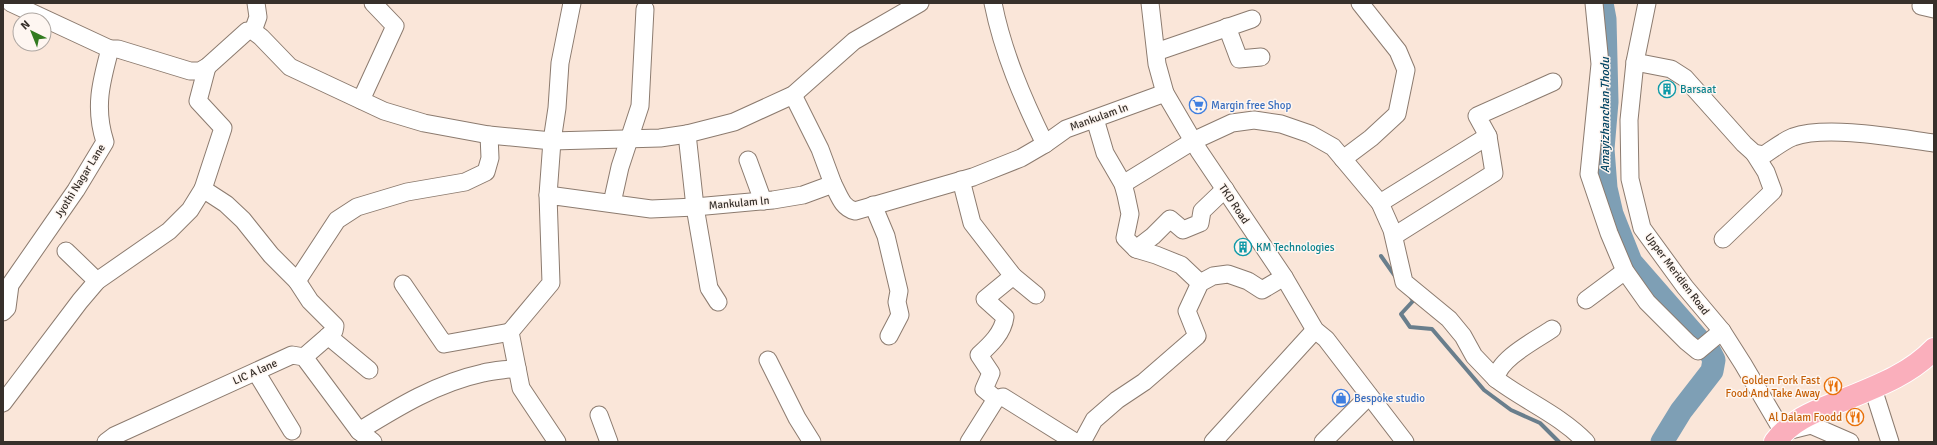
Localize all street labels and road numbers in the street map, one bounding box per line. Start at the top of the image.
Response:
street label: Mankulam ln [1068,100,1130,134]
street label: Jyothi Nagar Lane [52,142,108,220]
street label: TKD Road [1216,182,1252,226]
street label: Mankulam ln [708,194,770,212]
street label: Upper Meridien Road [1642,231,1712,318]
street label: LIC A lane [231,356,279,388]

